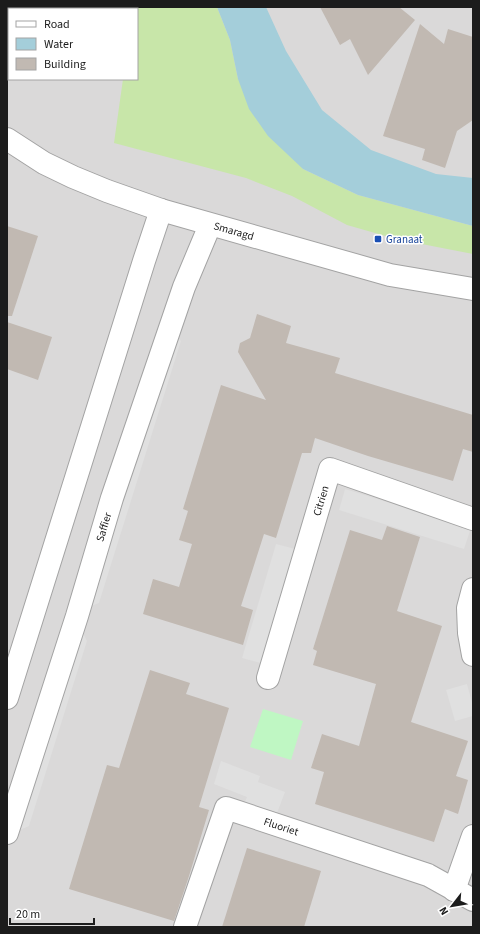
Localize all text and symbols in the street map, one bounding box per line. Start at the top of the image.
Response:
legend [8,8,138,80]
text: Road [44,16,70,33]
text: Water [44,36,74,53]
text: Building [44,56,86,73]
street label: Smaragd [212,218,256,244]
place label: Granaat [386,232,423,247]
marker: Granaat [373,234,383,244]
street label: Citrien [310,484,333,518]
street label: Saffier [92,510,115,543]
street label: Fluoriet [262,814,301,840]
north arrow [432,886,472,926]
scale bar [10,900,94,926]
text: N [436,904,452,918]
text: 20 m [16,906,40,923]

